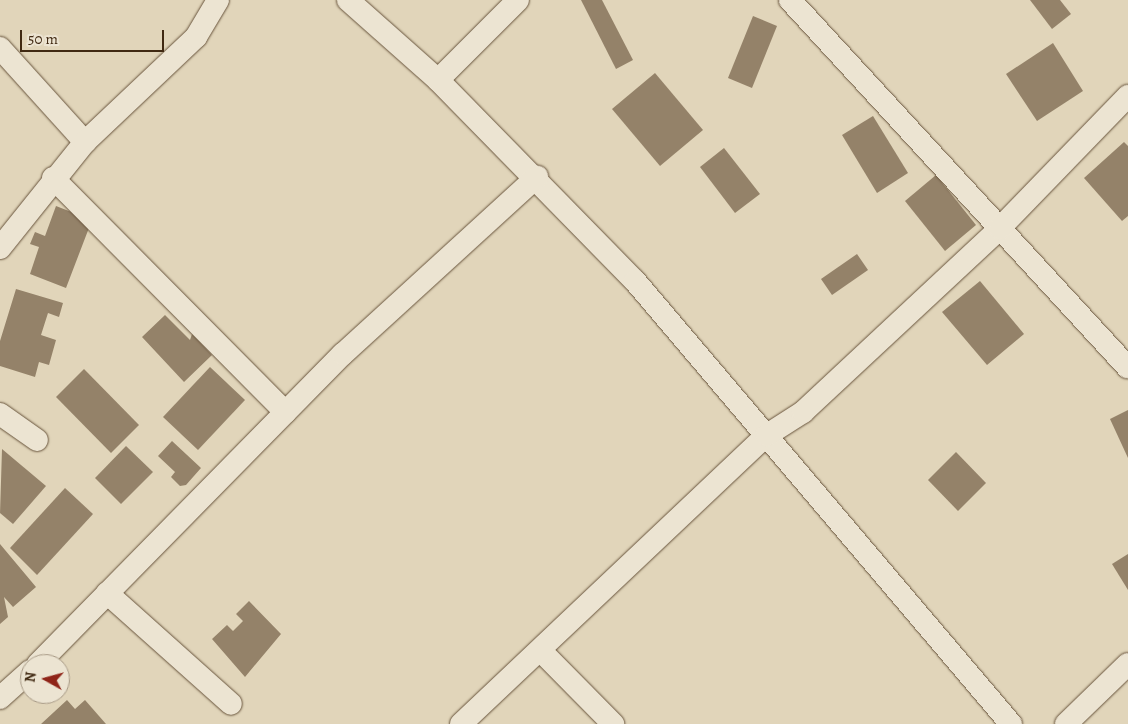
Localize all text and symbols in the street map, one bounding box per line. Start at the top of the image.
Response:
scale bar [22,20,166,52]
text: 50 m [28,29,58,49]
north arrow [20,654,70,704]
text: N [21,671,41,683]

